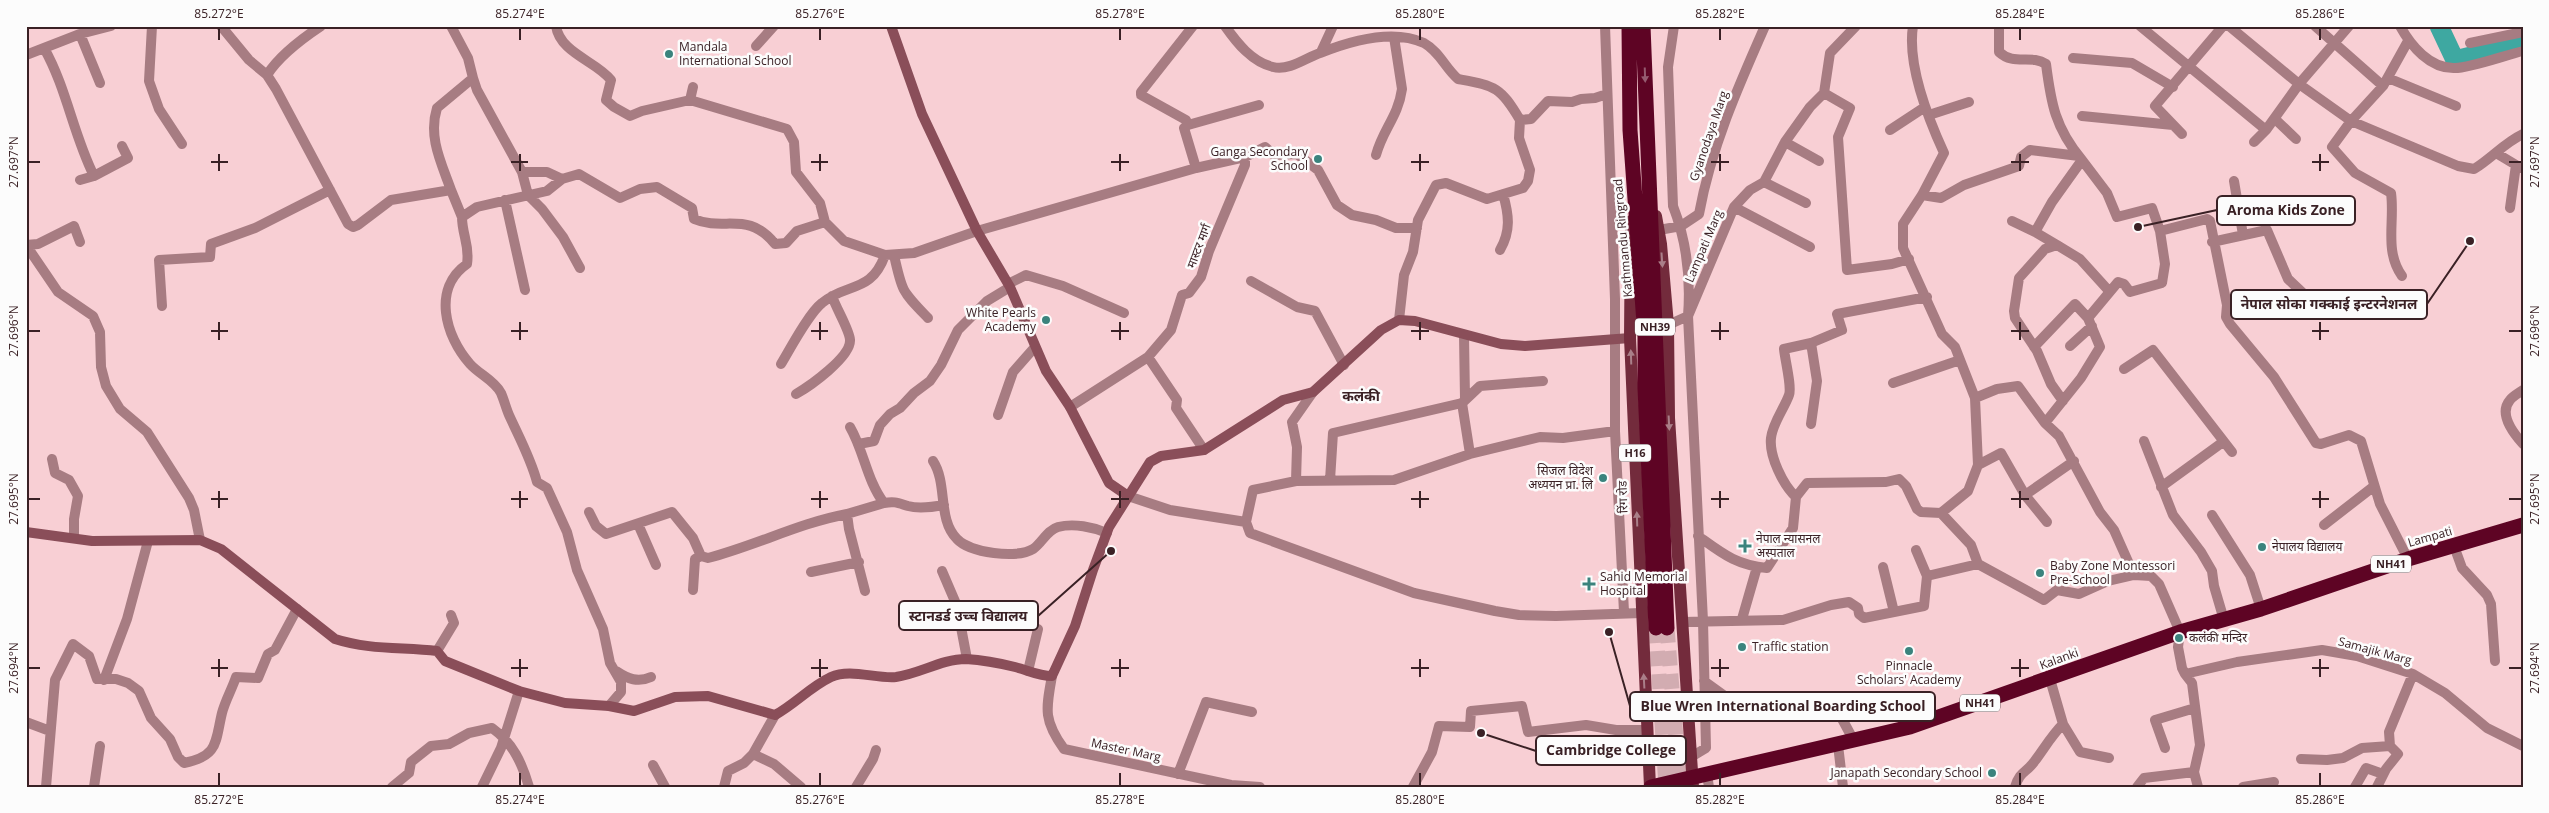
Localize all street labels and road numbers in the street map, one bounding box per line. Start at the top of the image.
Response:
street label: Gyanodaya Marg [1685,88,1732,183]
street label: Kathmandu Ringroad [1609,178,1636,298]
street label: Lampati Marg [1681,206,1727,285]
street label: मास्टर मार्ग [1182,220,1215,270]
road number: NH39 [1635,318,1675,336]
road number: H16 [1619,444,1651,462]
street label: रिंग रोड [1613,480,1632,513]
street label: Lampati [2406,522,2454,551]
road number: NH41 [2371,556,2411,572]
street label: Samajik Marg [2337,633,2414,669]
street label: Kalanki [2037,644,2081,673]
road number: NH41 [1960,694,2000,711]
street label: Master Marg [1090,734,1163,765]

